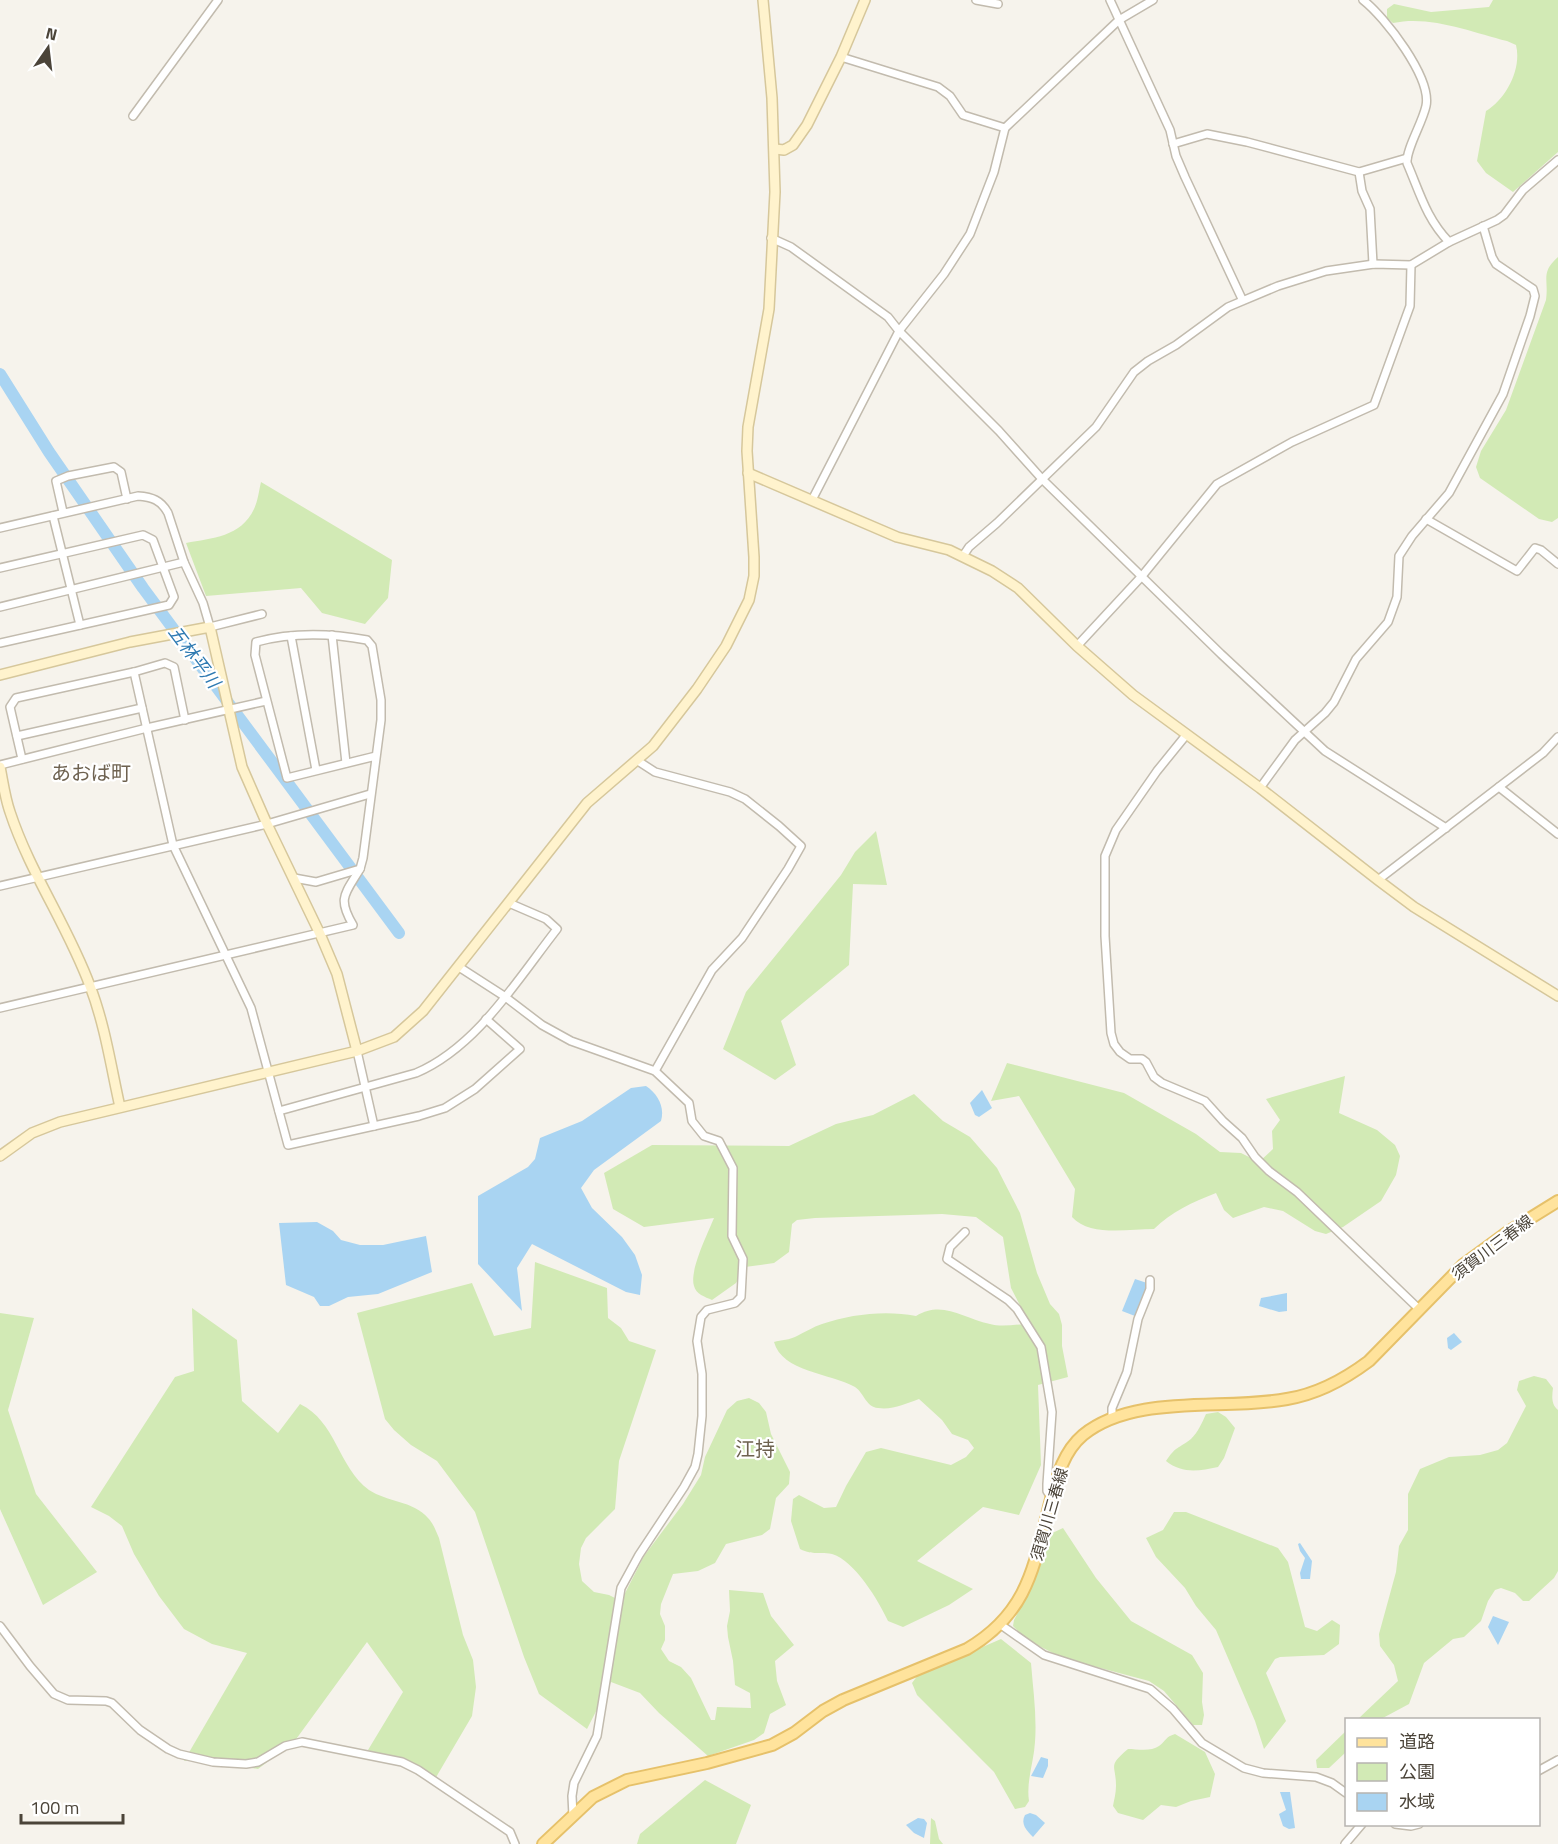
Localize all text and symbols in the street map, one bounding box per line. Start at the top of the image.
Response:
north arrow [18,18,78,78]
text: N [43,20,60,46]
water label: 五林平川 [162,620,228,695]
district label: あおば町 [51,757,131,788]
street label: 須賀川三春線 [1446,1209,1538,1285]
district label: 江持 [735,1433,775,1464]
street label: 須賀川三春線 [1024,1465,1074,1563]
legend [1345,1718,1540,1826]
text: 道路 [1399,1728,1435,1755]
text: 公園 [1399,1758,1435,1785]
scale bar [21,1787,123,1825]
text: 水域 [1399,1788,1435,1815]
text: 100 m [30,1794,79,1821]

